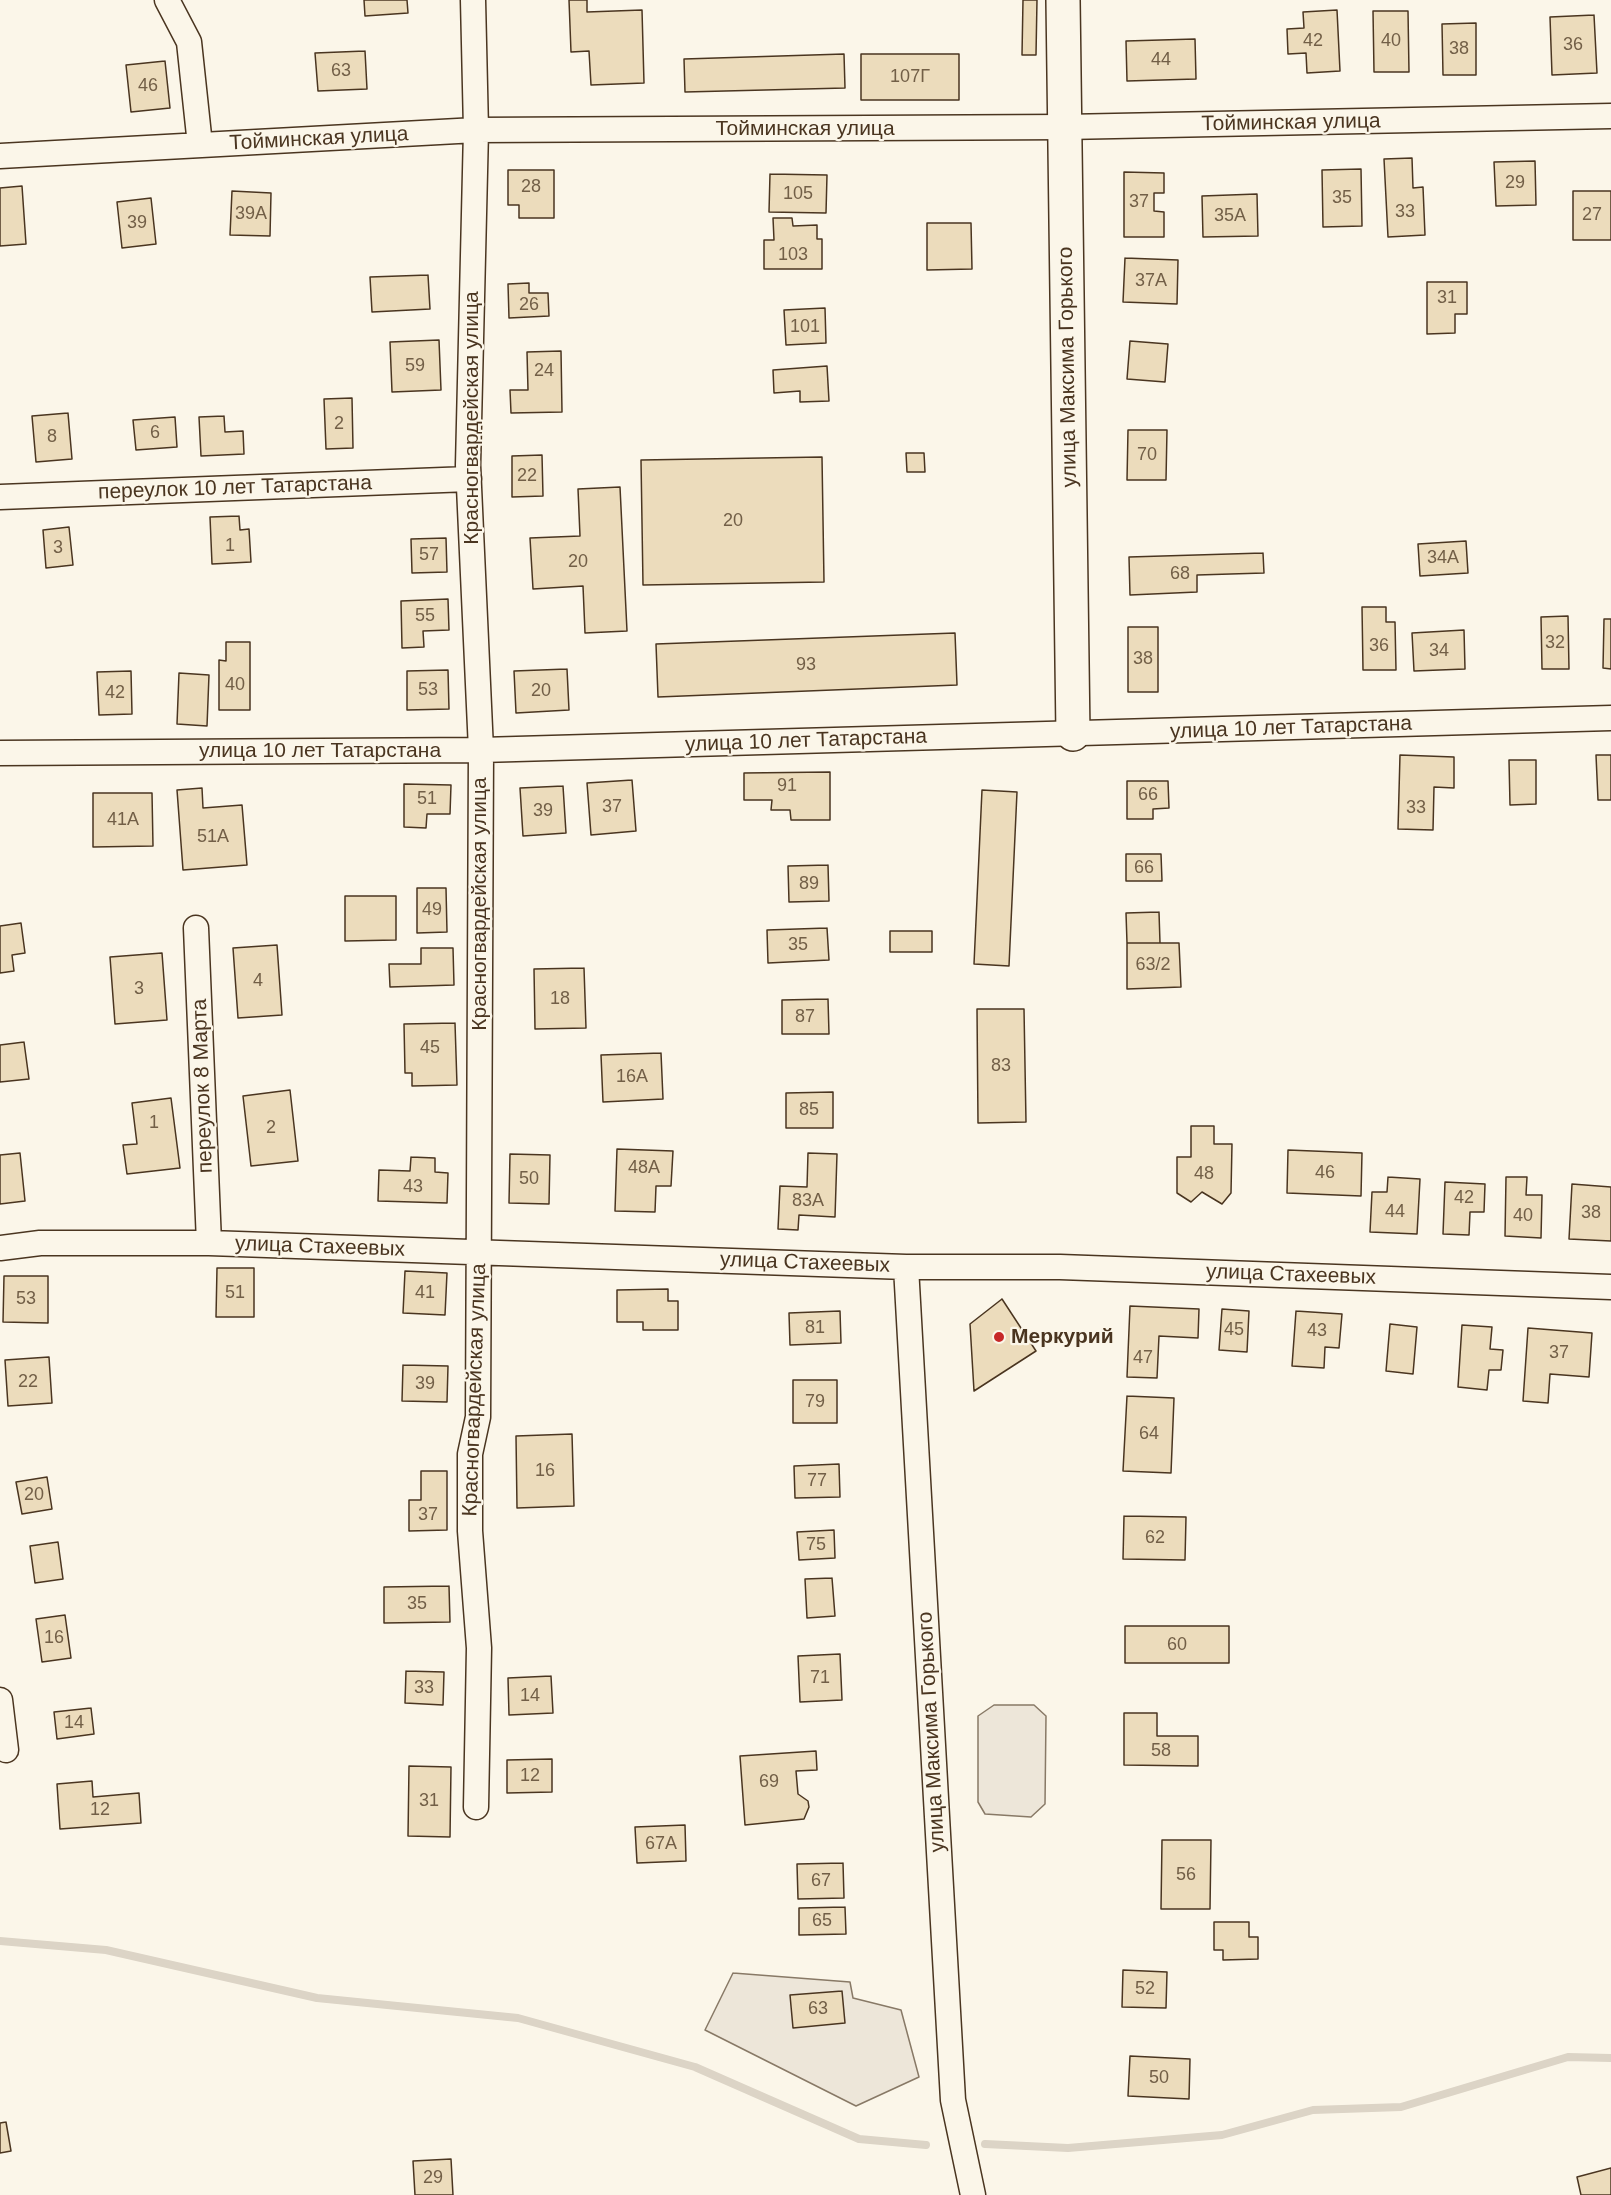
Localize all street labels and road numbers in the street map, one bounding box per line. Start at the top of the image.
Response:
street label: Тойминская улица [1201,109,1381,137]
street label: Тойминская улица [715,116,895,142]
street label: Тойминская улица [229,122,409,156]
street label: улица Максима Горького [1053,246,1083,488]
street label: Красногвардейская улица [459,291,485,545]
street label: переулок 10 лет Татарстана [98,471,372,505]
street label: улица 10 лет Татарстана [1170,711,1412,745]
street label: улица 10 лет Татарстана [685,724,927,758]
street label: улица 10 лет Татарстана [199,738,441,764]
street label: Красногвардейская улица [467,777,493,1031]
street label: переулок 8 Марта [187,998,219,1174]
street label: улица Стахеевых [235,1231,405,1263]
street label: улица Стахеевых [720,1247,890,1279]
street label: улица Стахеевых [1206,1259,1376,1291]
street label: Красногвардейская улица [458,1263,492,1517]
street label: улица Максима Горького [913,1611,951,1853]

